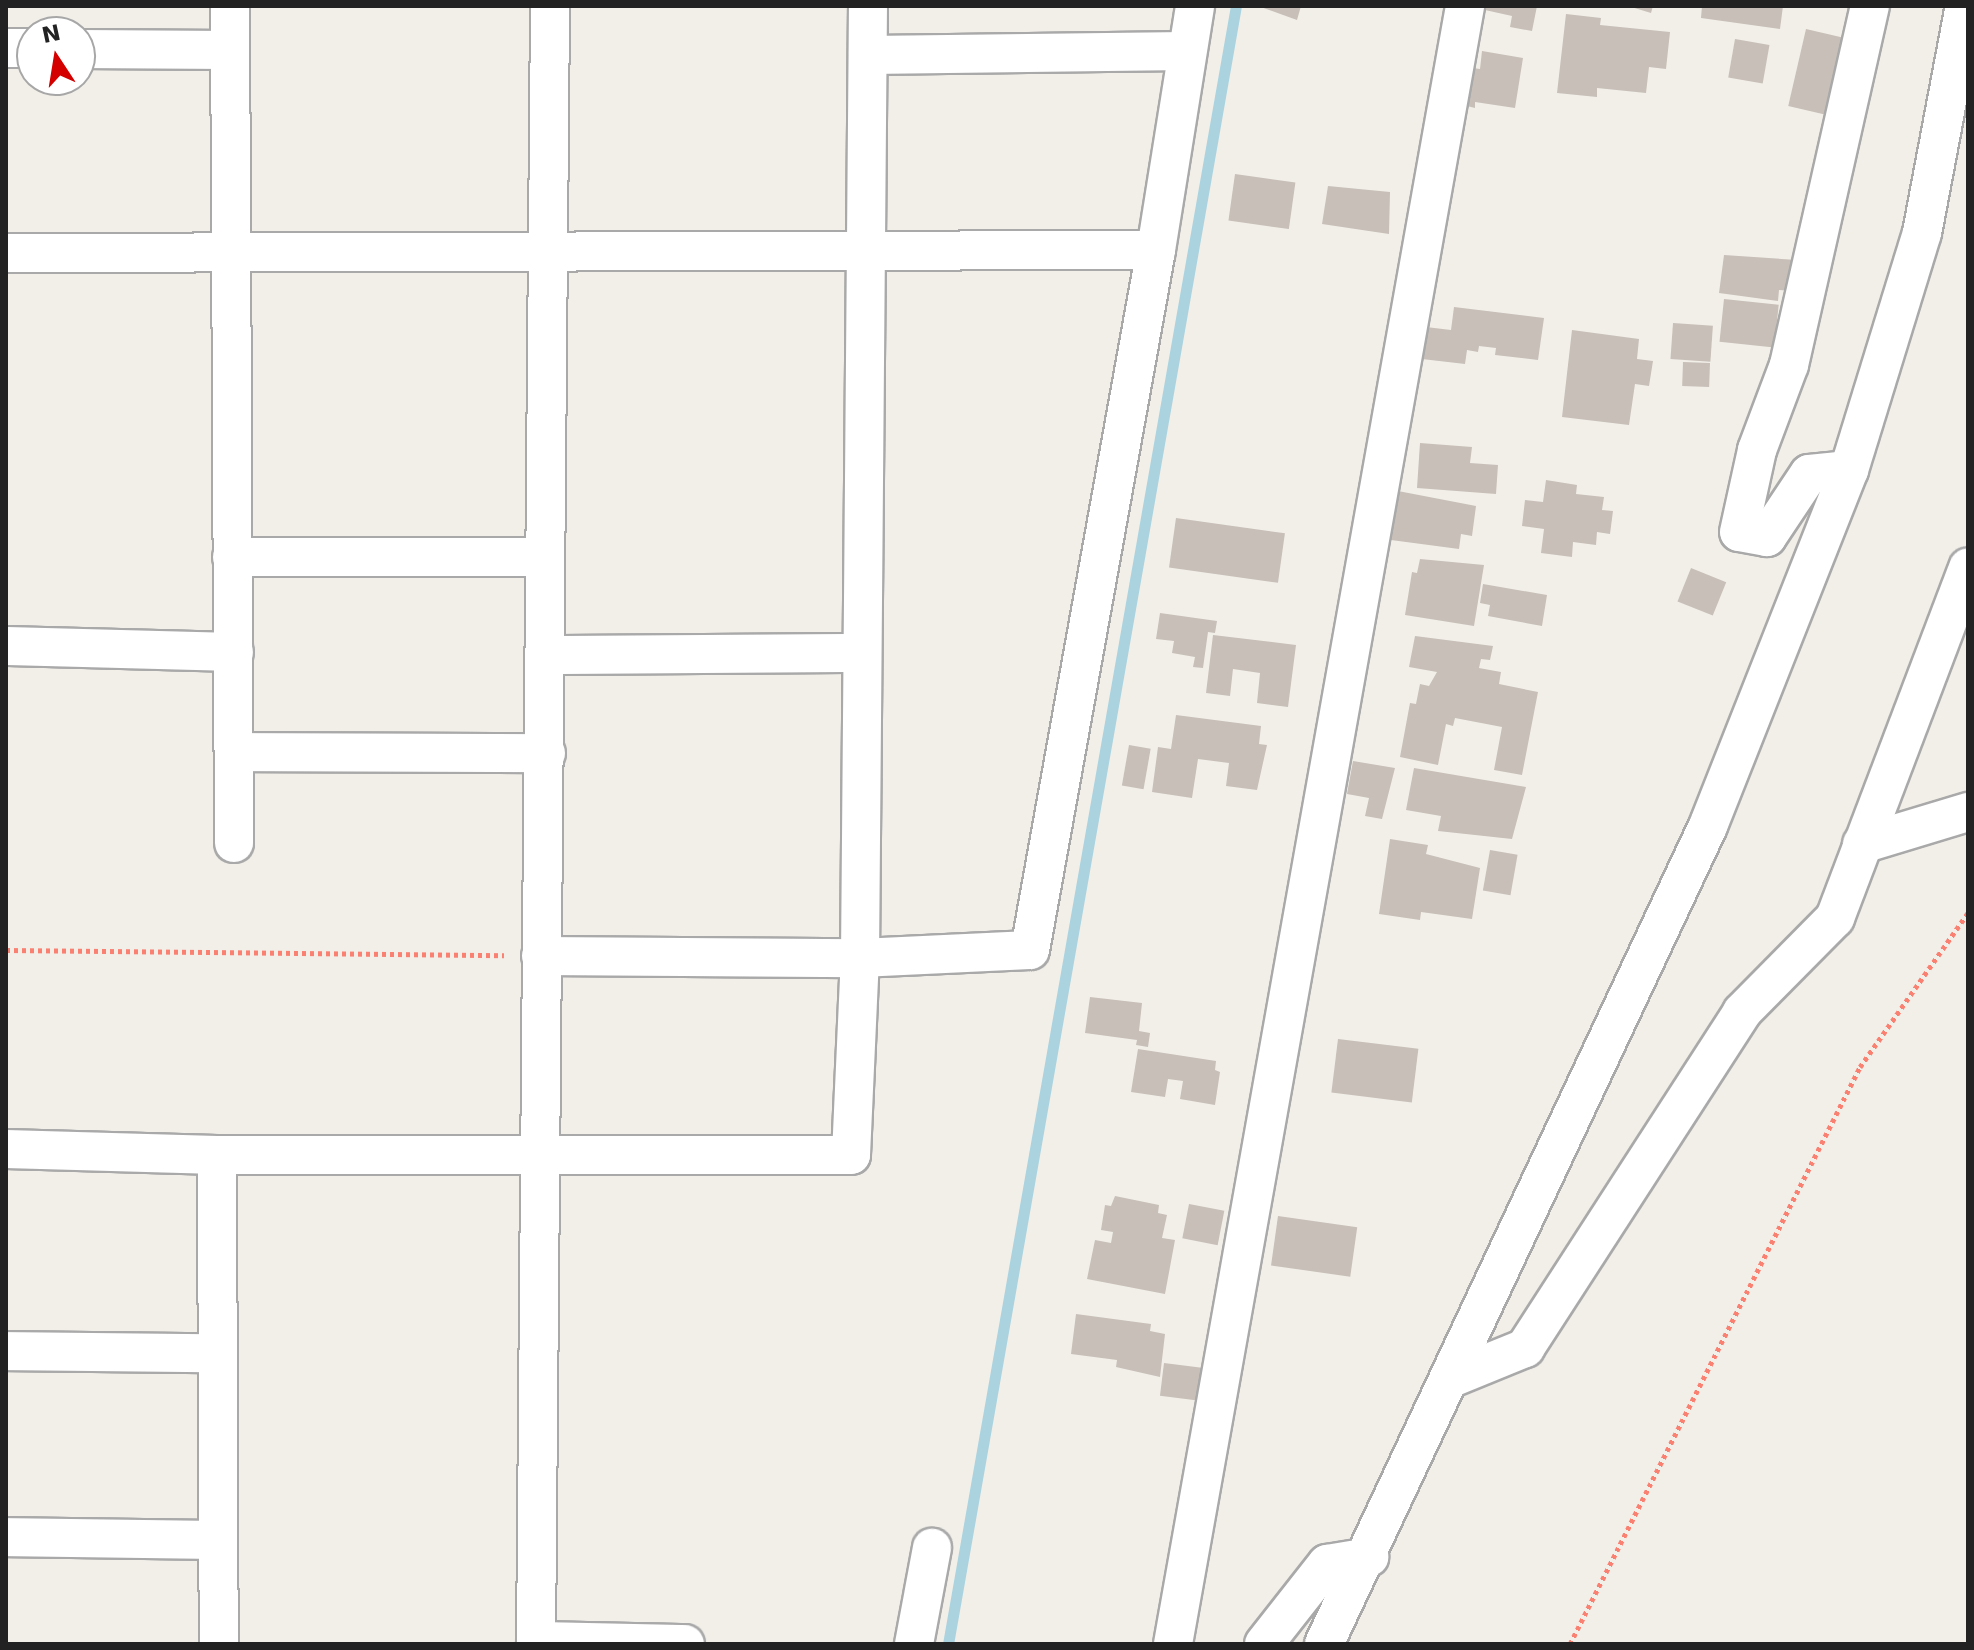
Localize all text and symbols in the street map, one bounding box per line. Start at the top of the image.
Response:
north arrow [16,16,96,96]
text: N [40,20,63,48]

